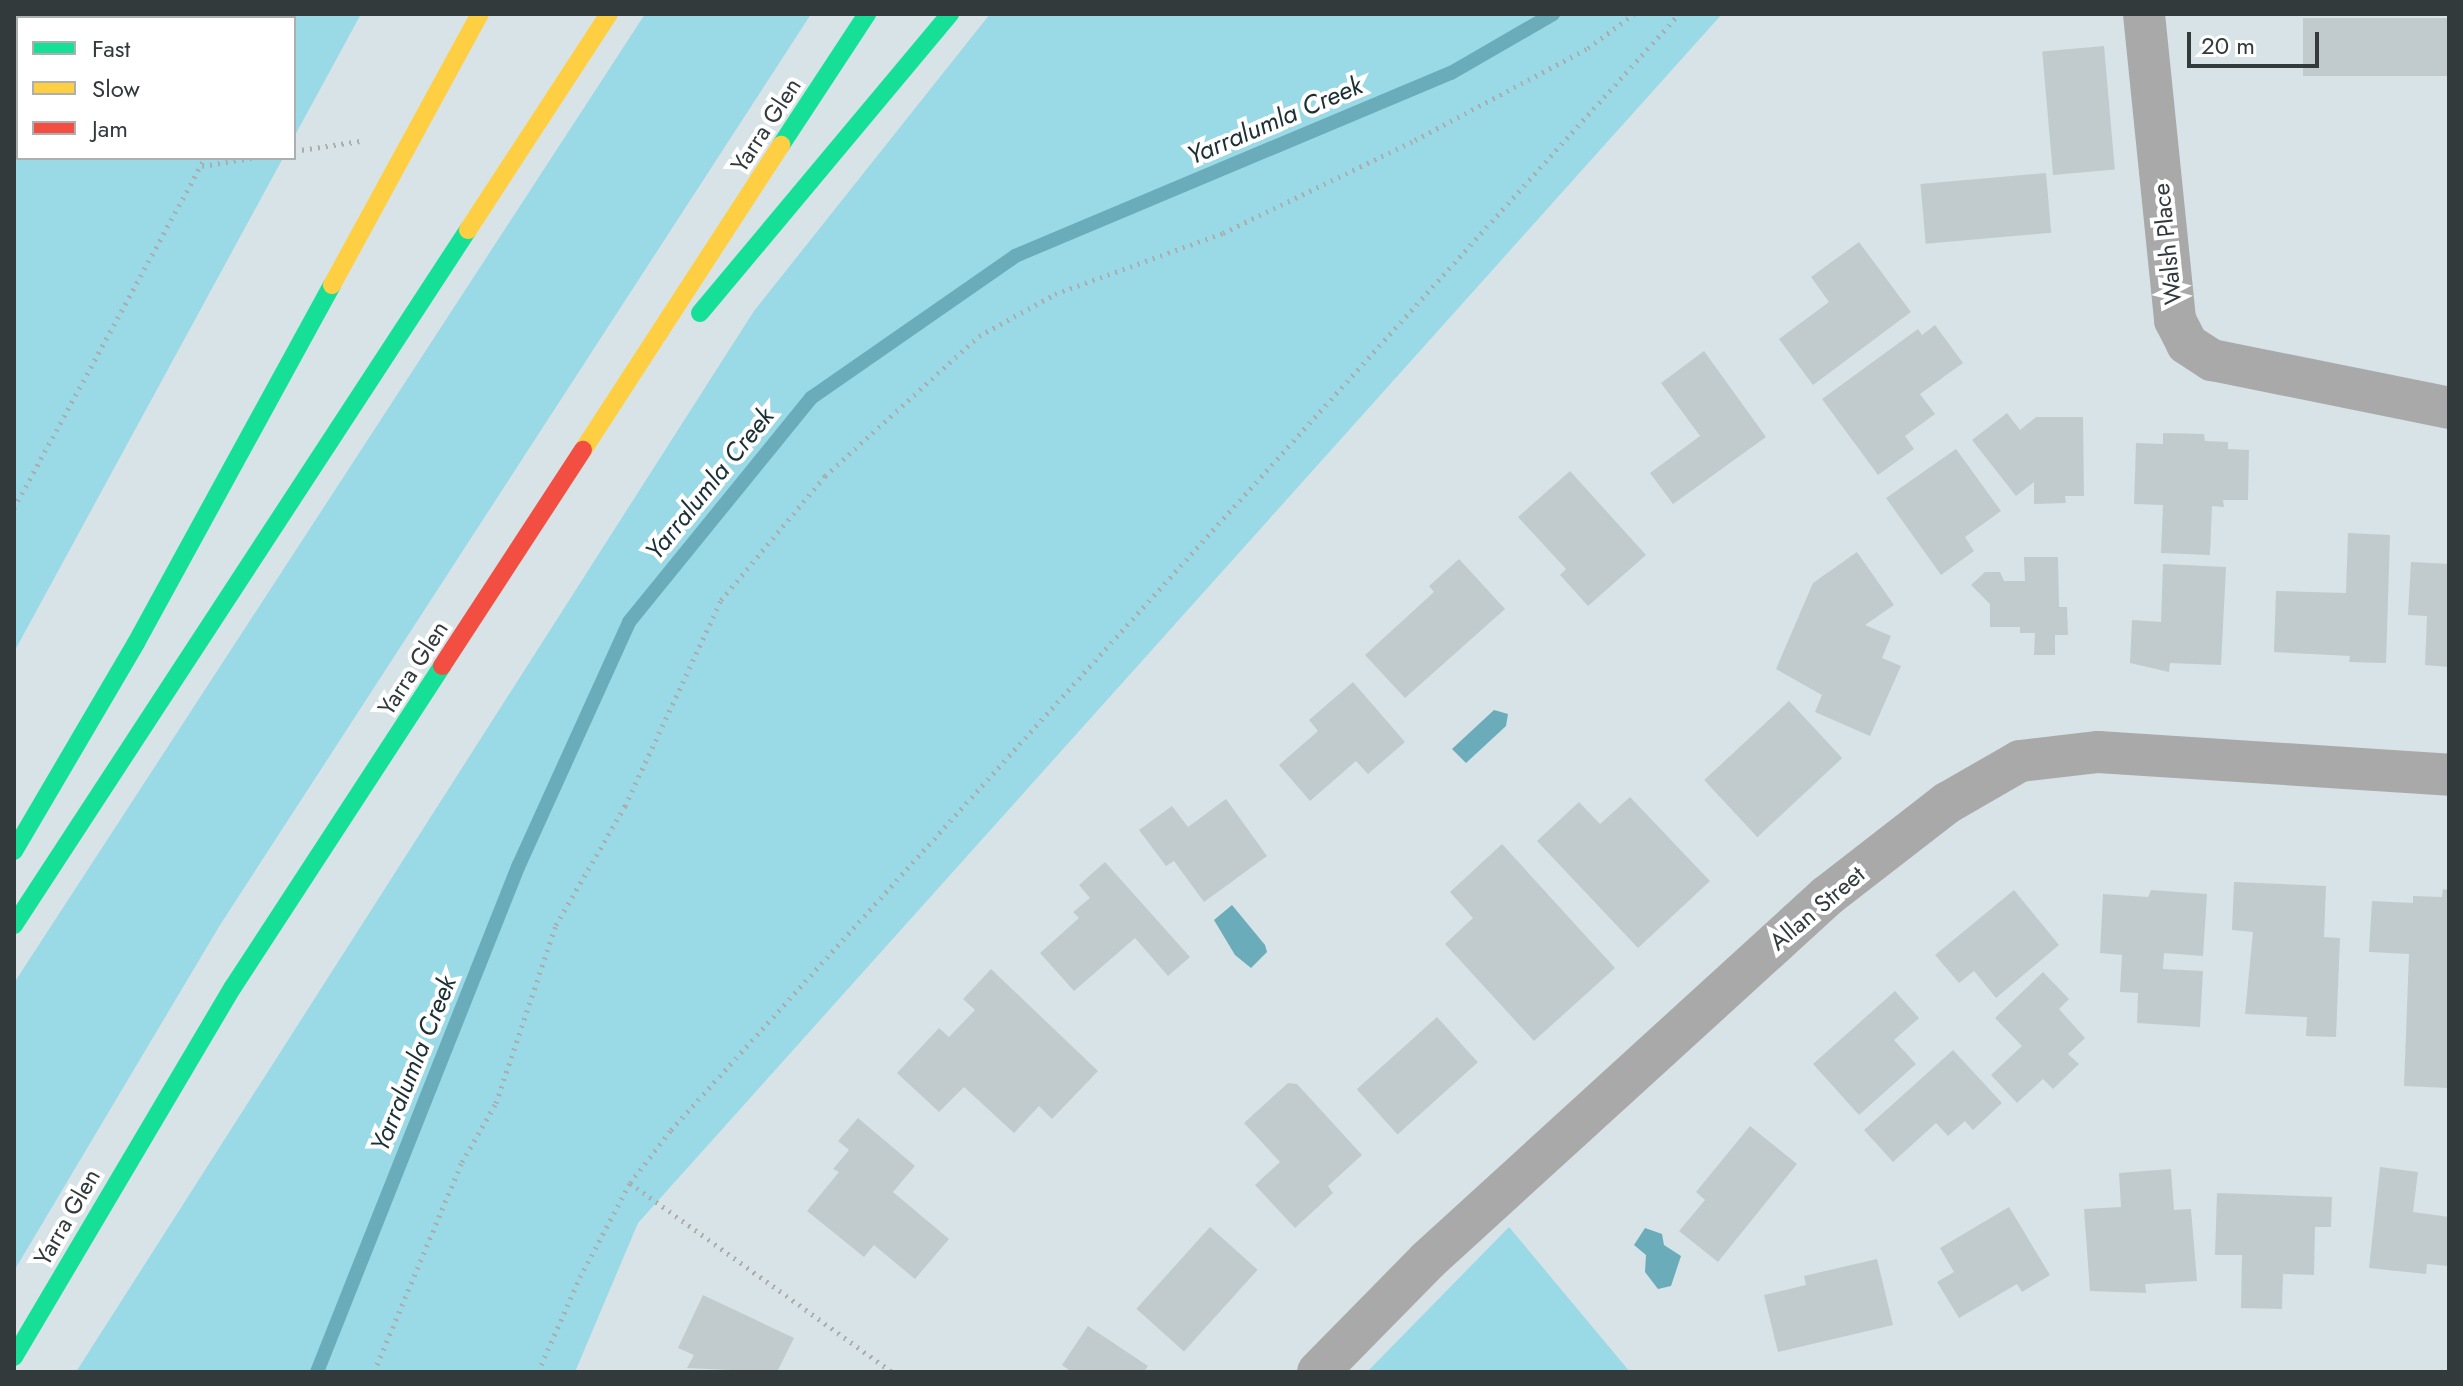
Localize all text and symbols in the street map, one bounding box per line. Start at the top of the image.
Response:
legend [16,16,296,160]
scale bar [2191,16,2323,66]
text: 20 m [2201,28,2255,63]
text: Fast [92,31,130,66]
water label: Yarralumla Creek [1183,70,1367,172]
text: Slow [92,71,140,106]
street label: Yarra Glen [725,72,807,178]
text: Jam [92,111,128,146]
street label: Walsh Place [2146,182,2188,306]
water label: Yarralumla Creek [639,402,781,566]
street label: Yarra Glen [372,615,454,721]
street label: Allan Street [1764,860,1870,956]
water label: Yarralumla Creek [365,971,463,1157]
street label: Yarra Glen [28,1164,106,1270]

